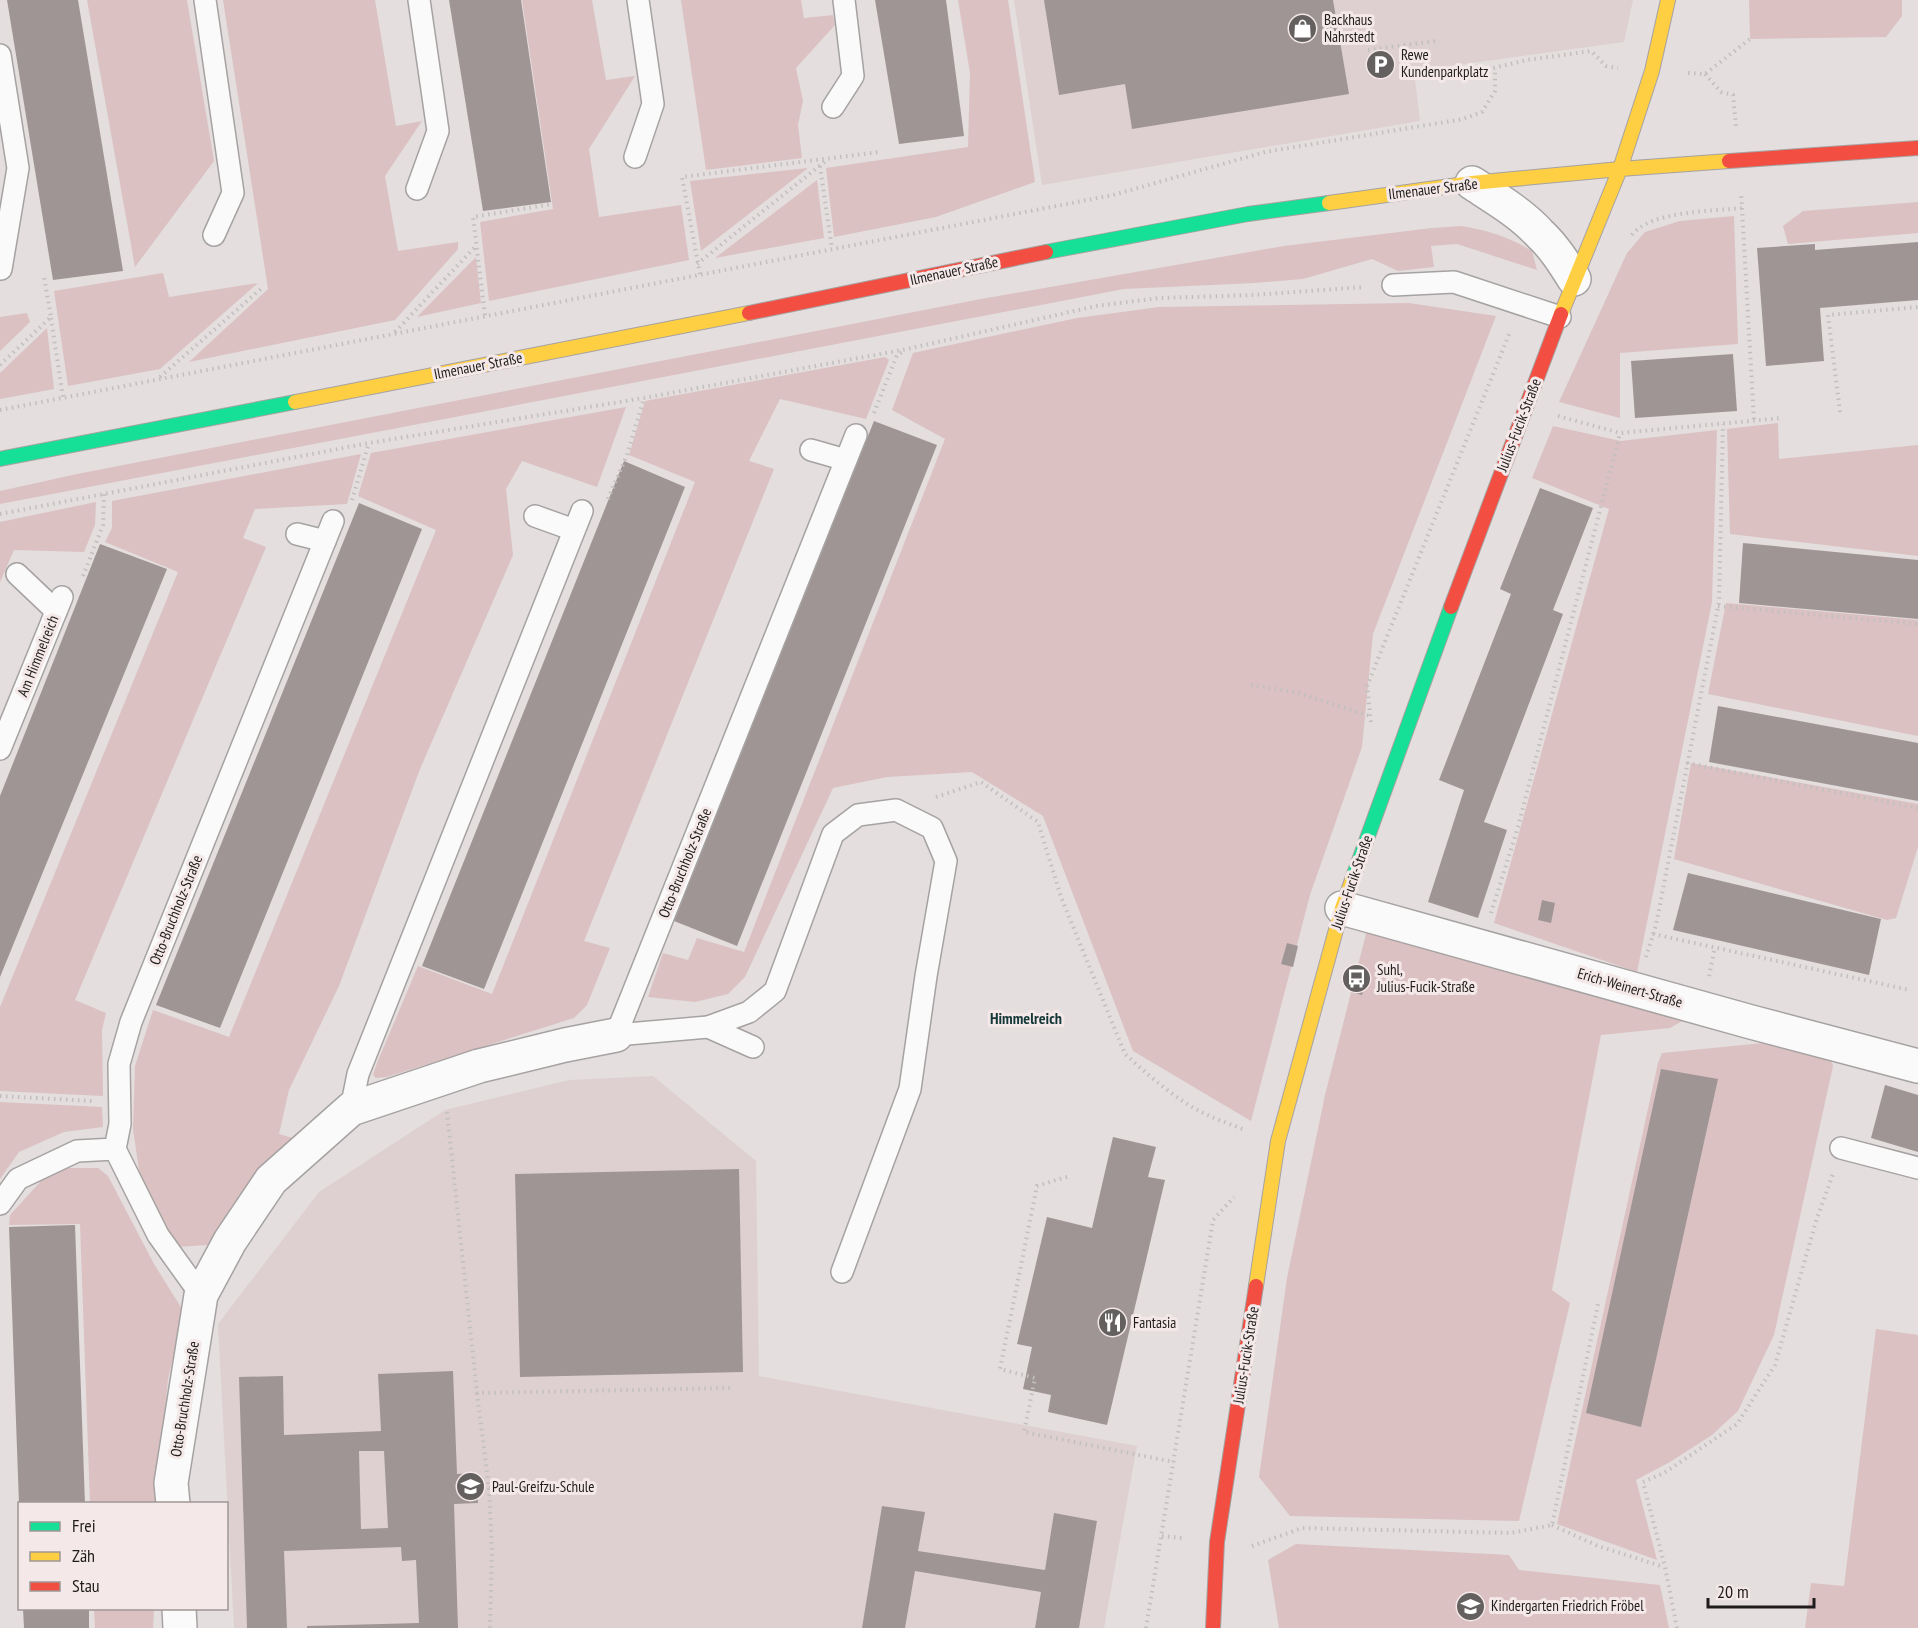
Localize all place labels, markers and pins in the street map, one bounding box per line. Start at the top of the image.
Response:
place label: Backhaus Nahrstedt [1324,10,1375,46]
shop icon: Backhaus Nahrstedt [1287,13,1319,45]
place label: Rewe Kundenparkplatz [1401,45,1488,81]
parking icon: Rewe Kundenparkplatz [1364,48,1396,80]
place label: Suhl, Julius-Fucik-Straße [1376,960,1475,996]
bus stop icon: Suhl, Julius-Fucik-Straße [1340,963,1372,995]
restaurant icon: Fantasia [1096,1307,1128,1339]
place label: Fantasia [1133,1313,1176,1332]
school or university icon: Paul-Greifzu-Schule [455,1471,487,1503]
place label: Paul-Greifzu-Schule [492,1477,594,1496]
school or university icon: Kindergarten Friedrich Fröbel [1454,1590,1486,1622]
place label: Kindergarten Friedrich Fröbel [1491,1596,1644,1615]

